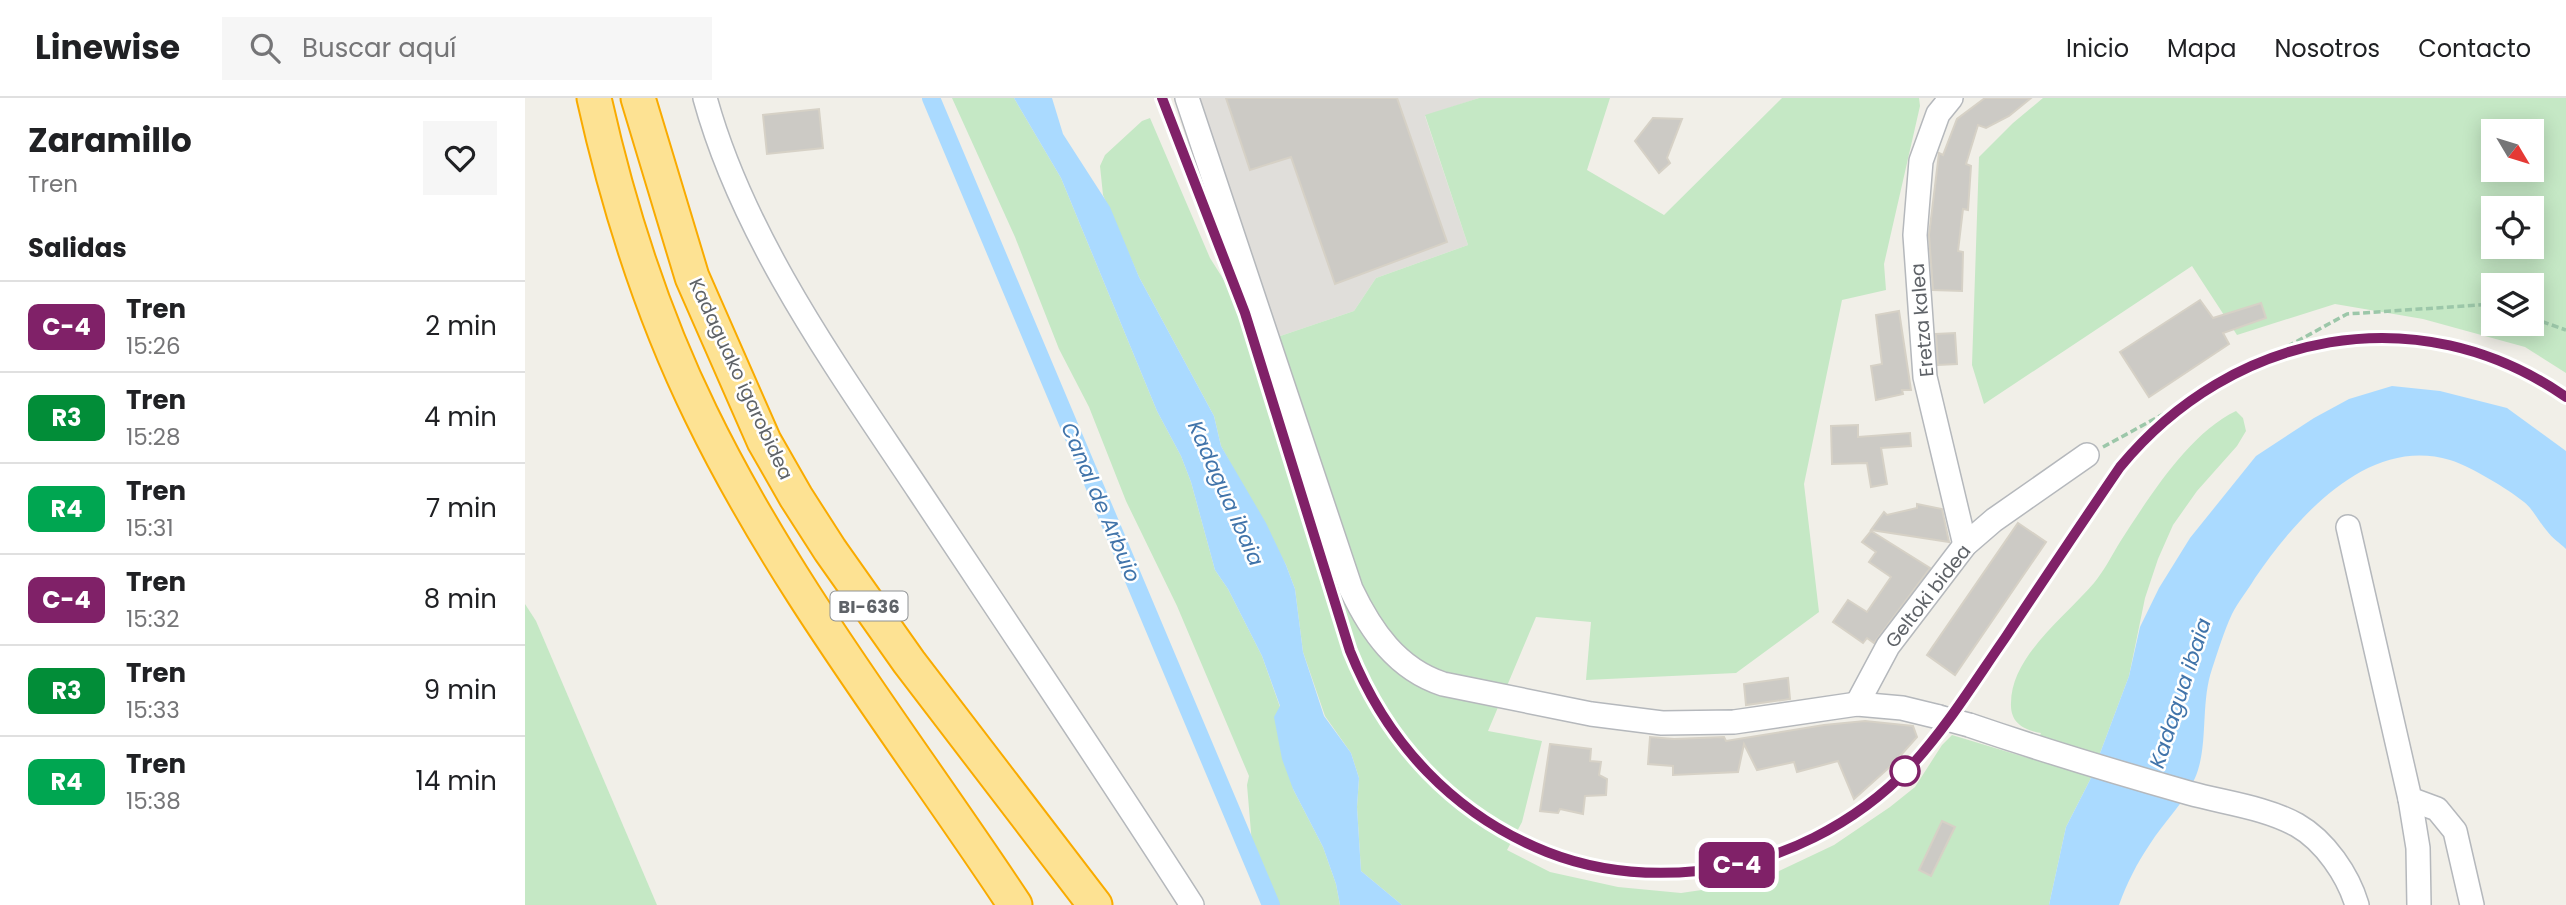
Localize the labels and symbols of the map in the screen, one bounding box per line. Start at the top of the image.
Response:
north arrow [2481,119,2545,182]
street label: Eretza kalea [1904,262,1940,378]
street label: Kadaguako igarobidea [682,274,800,484]
water label: Kadagua ibaia [1181,416,1271,570]
water label: Canal de Arbuio [1054,418,1148,586]
street label: Geltoki bidea [1879,538,1977,654]
road number: BI-636 [831,592,907,620]
water label: Kadagua ibaia [2142,614,2218,772]
unlabelled marker [1890,756,1920,786]
line badge: C-4 [1697,842,1777,888]

